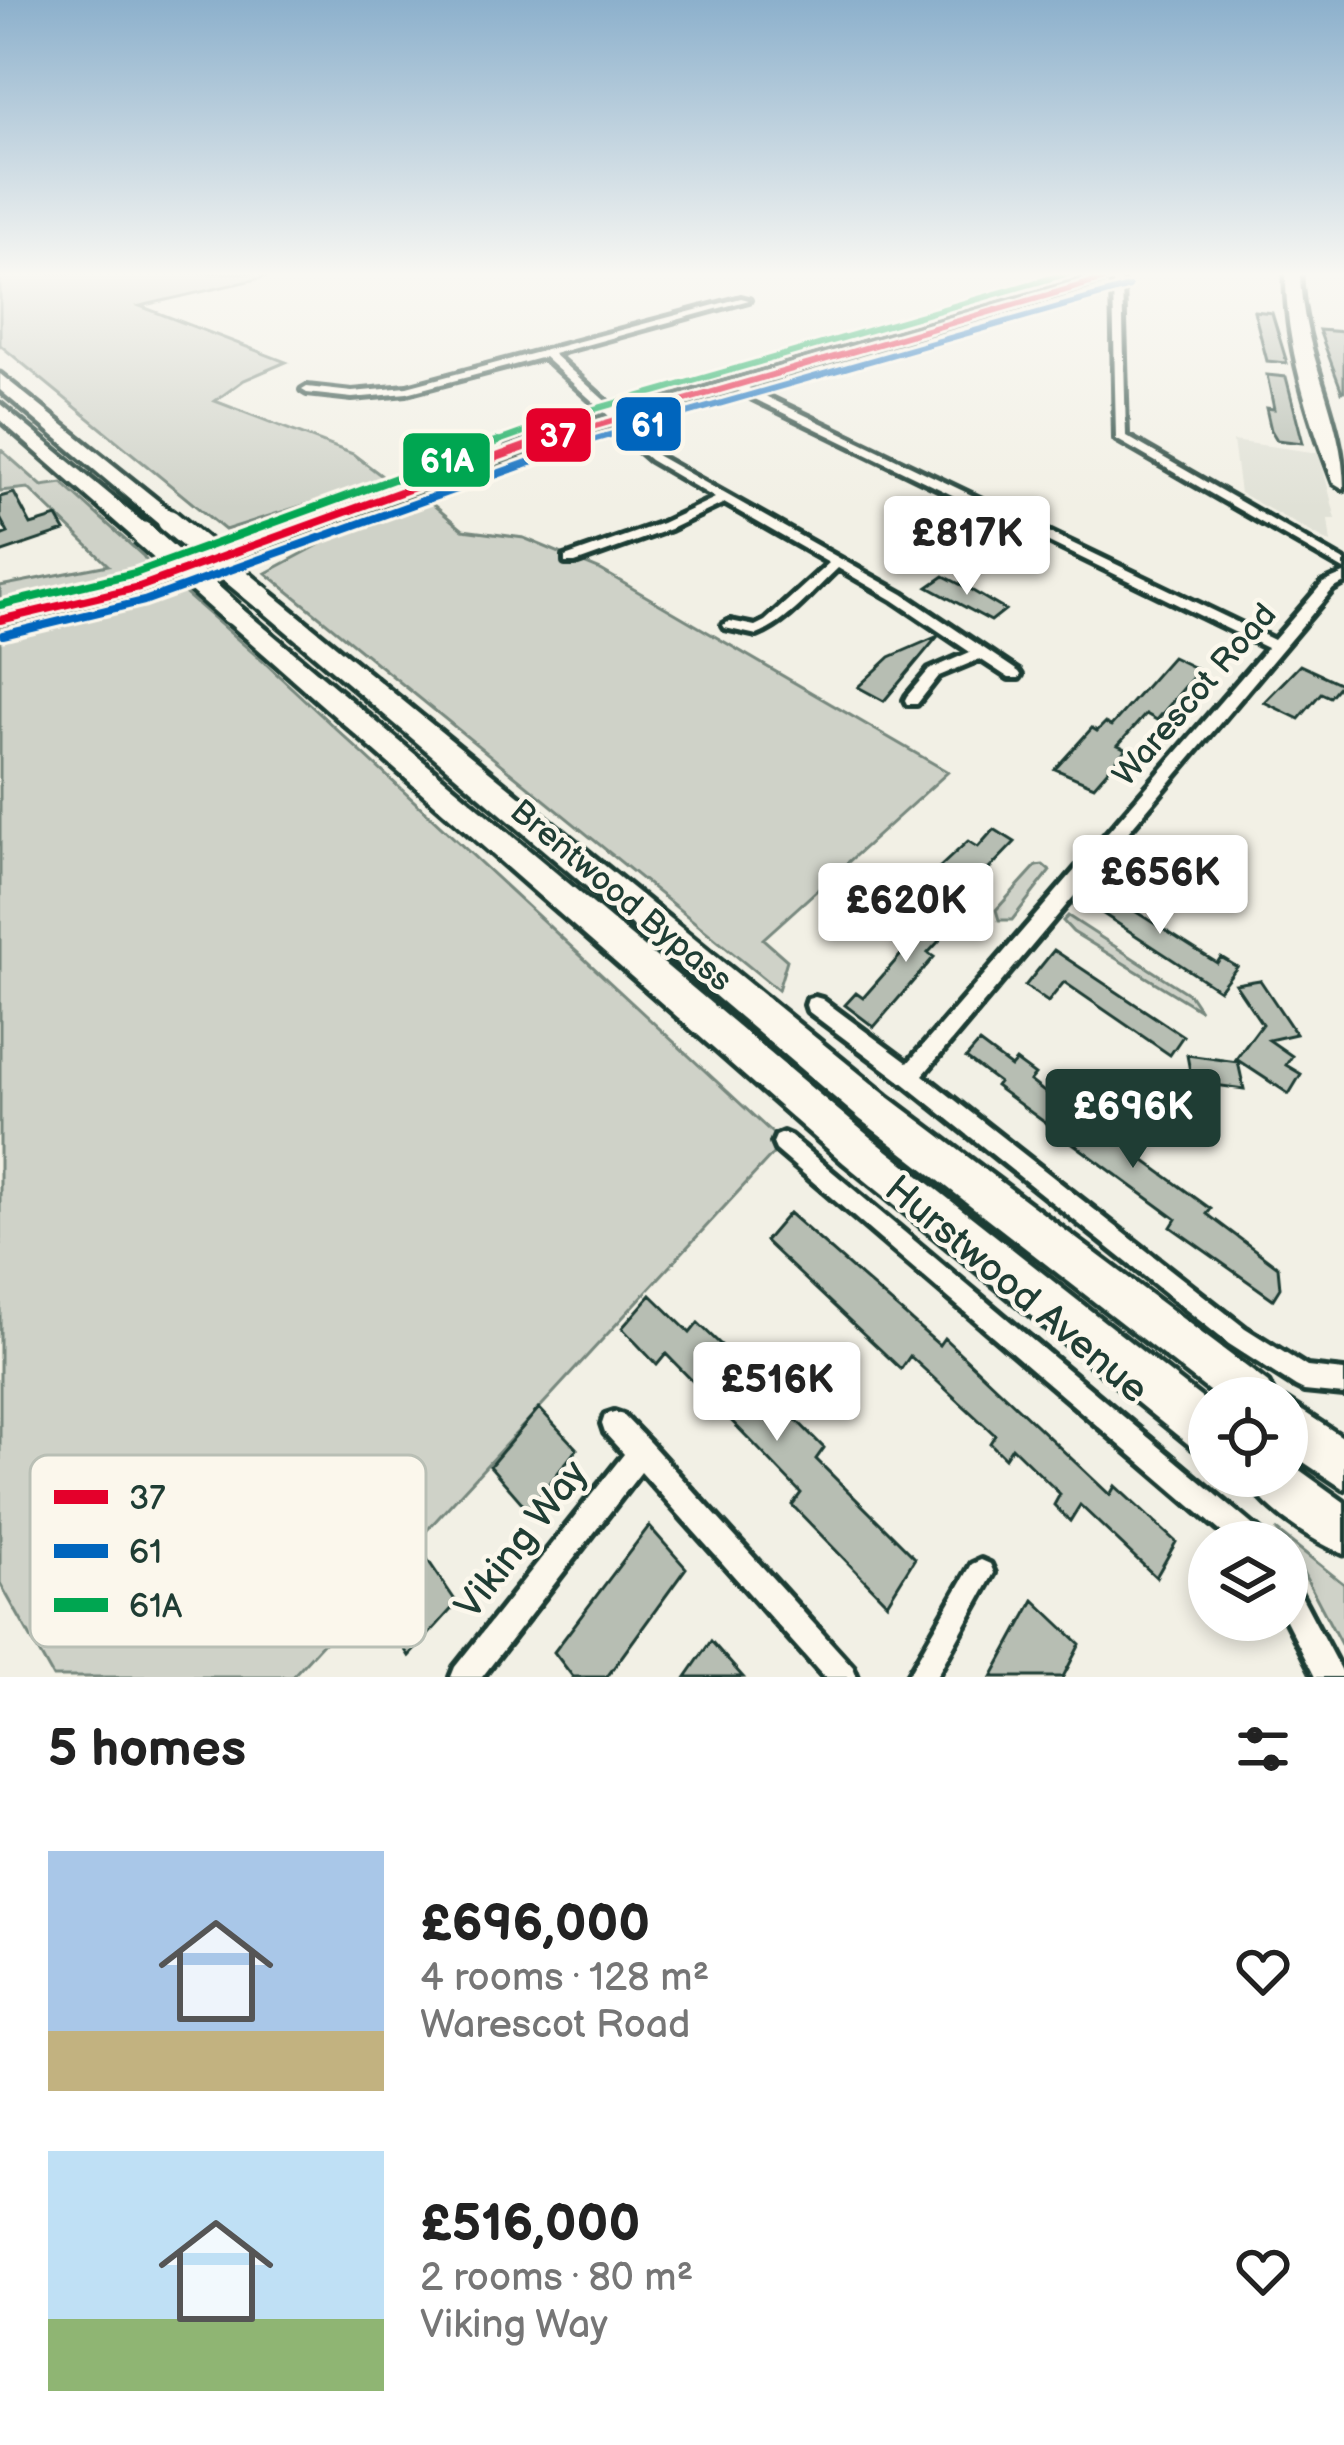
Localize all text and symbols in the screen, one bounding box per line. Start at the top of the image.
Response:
line badge: 61 [614,395,683,453]
line badge: 37 [524,406,593,464]
text: 61 [631,406,665,446]
text: 37 [539,417,577,457]
line badge: 61A [401,431,492,489]
text: 61A [420,442,475,482]
pin: £817K [883,496,1051,598]
text: £817K [911,511,1023,558]
street label: Warescot Road [1105,596,1285,794]
street label: Brentwood Bypass [502,792,740,1000]
pin: £656K [1076,835,1244,937]
text: £656K [1100,850,1220,897]
pin: £620K [822,863,990,965]
text: £620K [845,878,967,925]
pin: £696K [1049,1069,1217,1171]
text: £696K [1073,1084,1193,1131]
street label: Hurstwood Avenue [875,1166,1157,1414]
pin: £516K [693,1342,861,1444]
text: £516K [720,1357,834,1404]
map controls [1188,1377,1308,1641]
button: locate [1188,1377,1308,1497]
street label: Viking Way [446,1451,599,1629]
legend [30,1455,426,1647]
text: 37 [129,1479,166,1519]
button: layers [1188,1521,1308,1641]
text: 61 [129,1533,162,1573]
text: 61A [129,1587,183,1627]
icon: filters [1230,1716,1296,1782]
text: 5 homes [48,1719,246,1780]
text: £696,000 [420,1894,650,1955]
icon: home [144,1899,288,2043]
icon: heart [1230,1938,1296,2004]
text: 4 rooms · 128 m² [420,1955,709,2002]
text: Warescot Road [420,2002,690,2049]
text: £516,000 [420,2194,640,2255]
icon: home [144,2199,288,2343]
icon: heart [1230,2238,1296,2304]
text: 2 rooms · 80 m² [420,2255,693,2302]
text: Viking Way [420,2302,608,2349]

